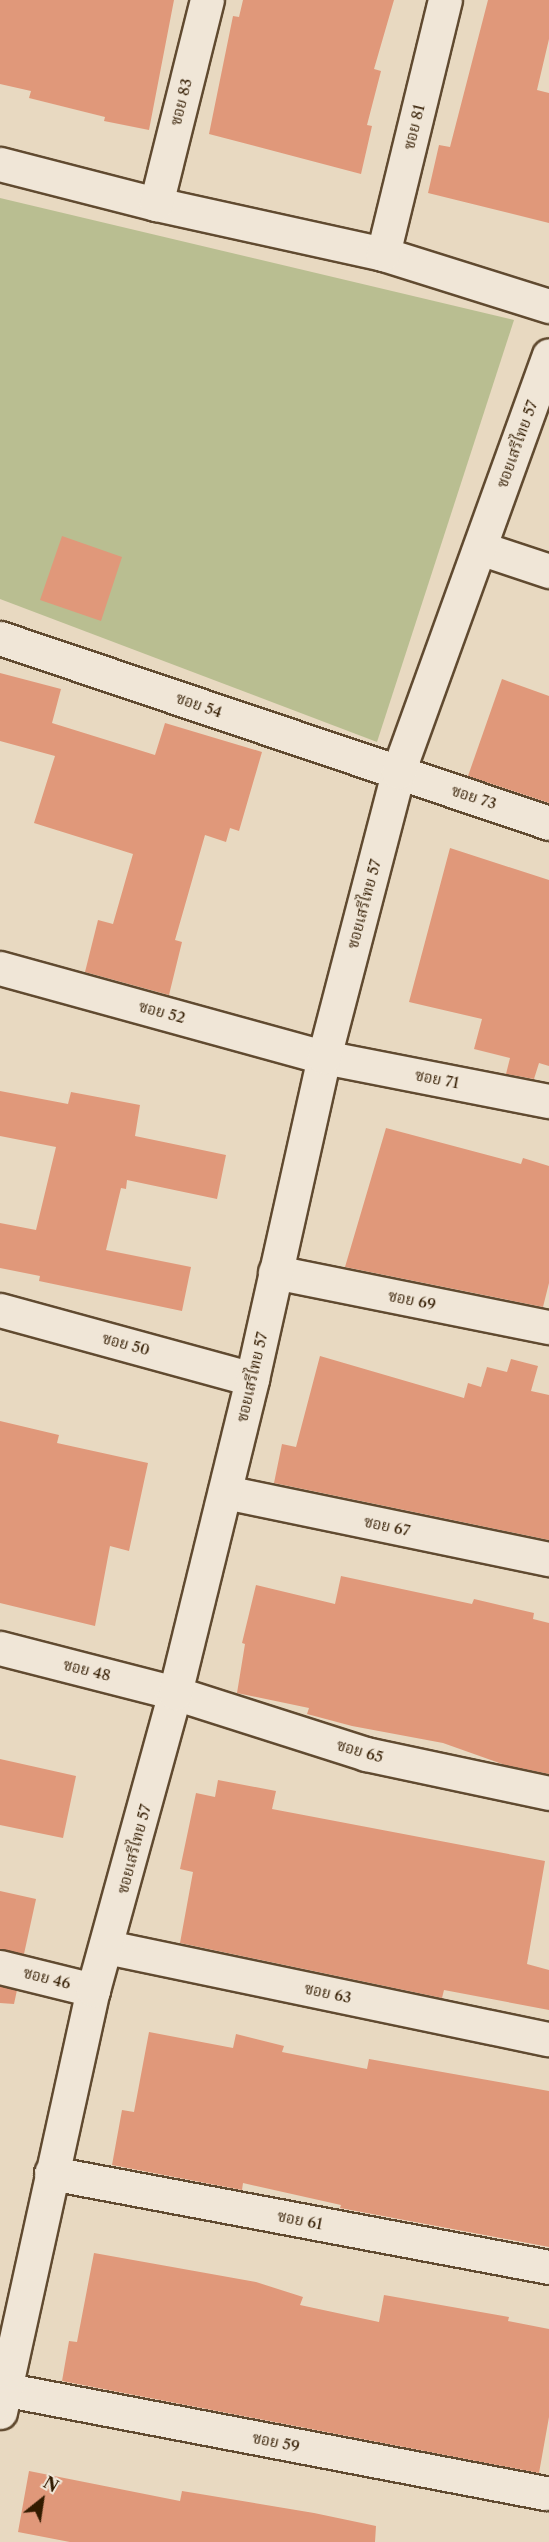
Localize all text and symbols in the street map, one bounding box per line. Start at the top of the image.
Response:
street label: ซอย 83 [166,77,196,127]
street label: ซอย 81 [400,103,428,151]
street label: ซอยเสรีไทย 57 [493,398,541,490]
street label: ซอย 54 [174,689,224,721]
street label: ซอย 73 [449,781,499,813]
street label: ซอยเสรีไทย 57 [343,857,385,951]
street label: ซอย 52 [137,997,187,1027]
street label: ซอย 71 [413,1066,461,1092]
street label: ซอย 69 [387,1287,437,1313]
street label: ซอย 50 [100,1329,152,1359]
street label: ซอยเสรีไทย 57 [233,1330,271,1424]
street label: ซอย 67 [362,1512,412,1540]
street label: ซอย 48 [61,1655,113,1685]
street label: ซอย 65 [335,1736,385,1766]
street label: ซอยเสรีไทย 57 [113,1802,155,1896]
street label: ซอย 46 [21,1963,73,1993]
street label: ซอย 63 [303,1979,353,2007]
street label: ซอย 61 [276,2207,324,2233]
street label: ซอย 59 [251,2429,301,2455]
north arrow [12,2470,72,2530]
text: N [40,2472,62,2497]

